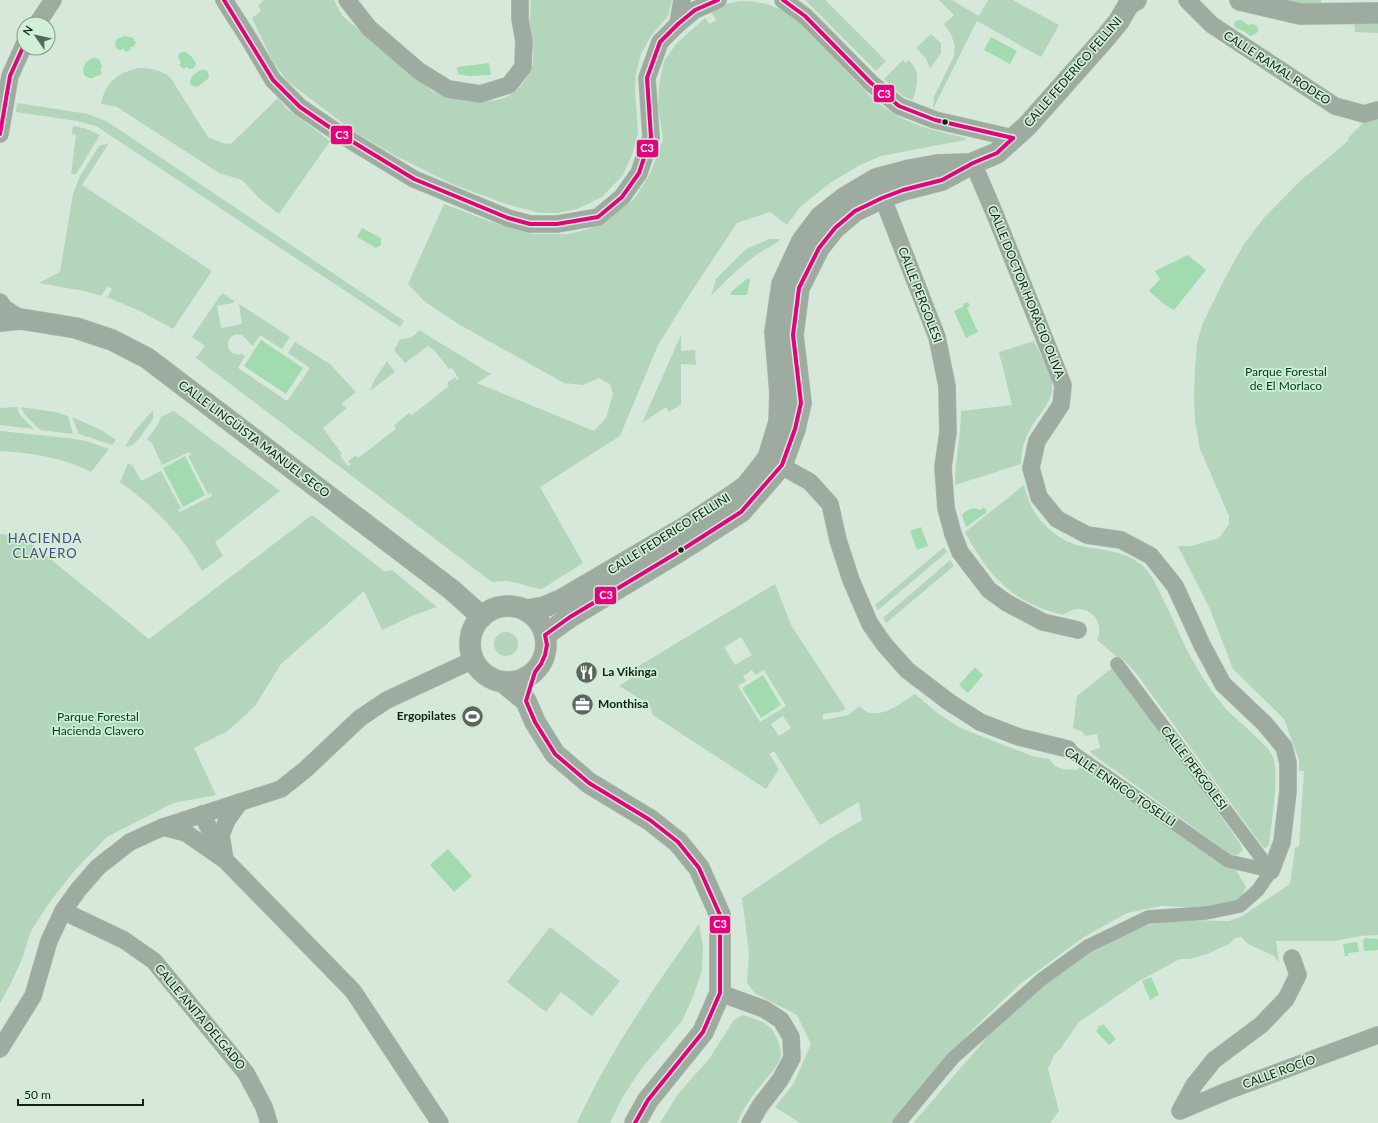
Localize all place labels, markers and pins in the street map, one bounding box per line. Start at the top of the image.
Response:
unlabelled marker [940,117,950,127]
unlabelled marker [676,545,686,555]
restaurant icon: La Vikinga [573,659,599,685]
place label: La Vikinga [602,664,657,679]
office icon: Monthisa [570,691,596,717]
place label: Monthisa [598,696,648,711]
sports icon: Ergopilates [459,703,485,729]
place label: Ergopilates [397,708,456,723]

